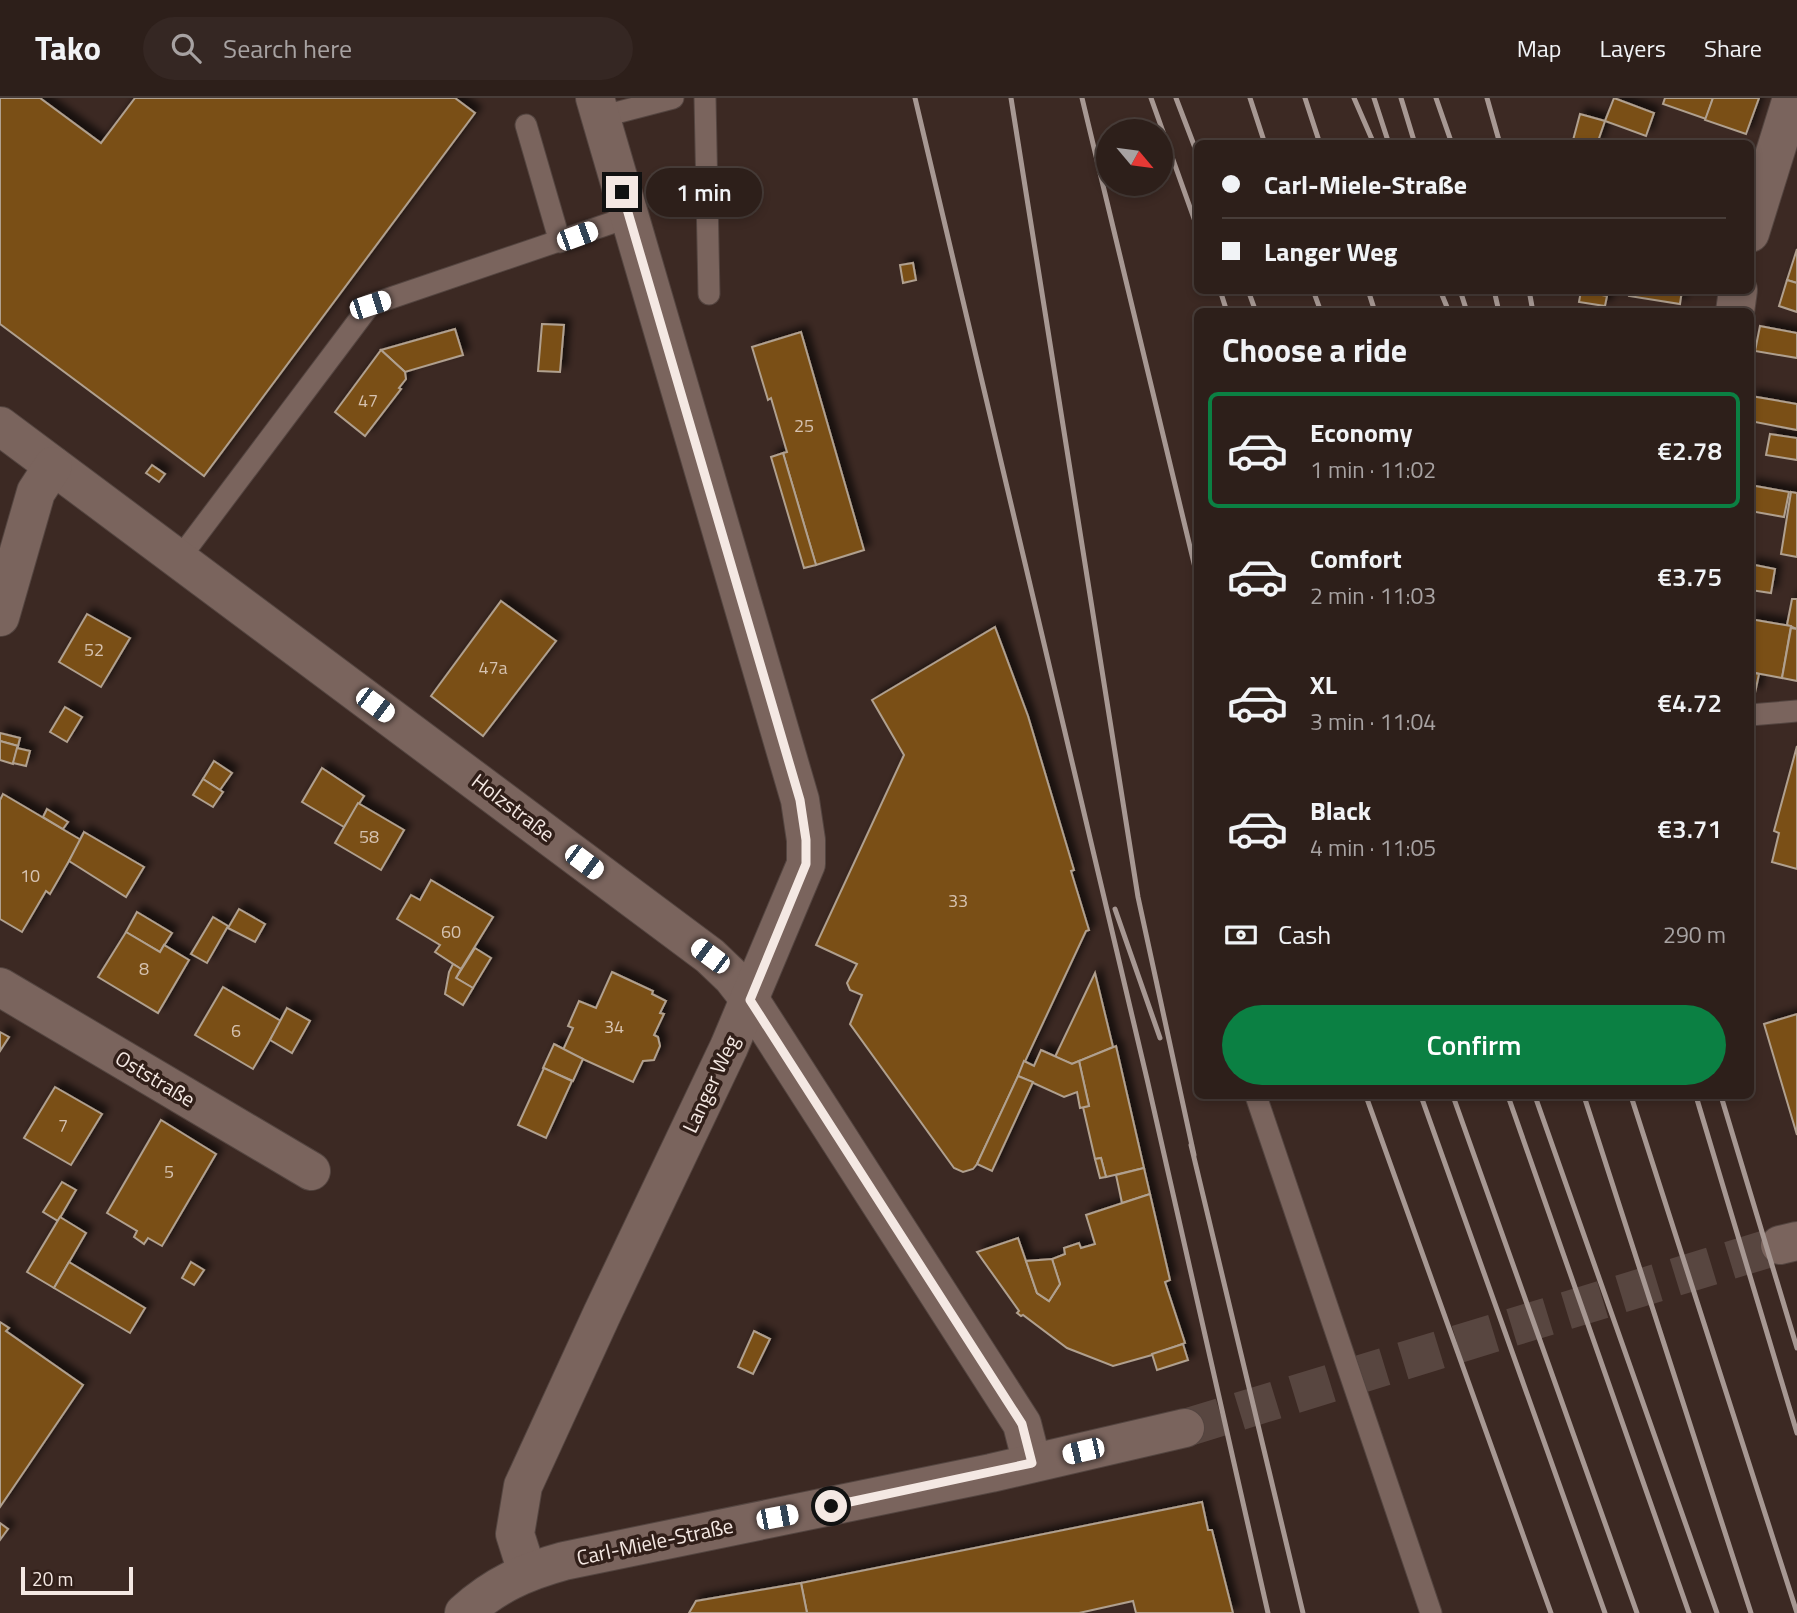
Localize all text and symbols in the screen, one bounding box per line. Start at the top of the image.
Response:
search box [143,17,633,80]
text: Tako [35,23,101,73]
icon: search [167,29,205,67]
text: Search here [223,29,352,68]
text: Map [1517,30,1562,66]
text: Layers [1600,30,1666,66]
text: Share [1704,30,1762,66]
north arrow [1096,119,1172,196]
map controls [1096,119,1173,196]
text: Carl-Miele-Straße [1264,165,1467,204]
callout: 1 min [646,168,762,217]
text: 1 min [676,175,732,210]
route end [606,176,638,208]
car [554,219,601,253]
text: Langer Weg [1264,232,1397,271]
car [347,289,394,321]
text: Choose a ride [1222,326,1407,374]
house number: 47 [358,387,378,414]
house number: 25 [794,412,814,439]
text: Economy [1310,413,1412,452]
icon: car [1226,419,1289,482]
text: €2.78 [1658,431,1722,470]
text: 1 min · 11:02 [1310,452,1436,487]
text: Comfort [1310,539,1402,578]
icon: car [1226,545,1289,608]
text: €3.75 [1658,557,1722,596]
text: 2 min · 11:03 [1310,578,1436,613]
house number: 52 [84,636,104,663]
house number: 47a [478,654,508,681]
text: XL [1310,665,1337,704]
icon: car [1226,671,1289,734]
text: €4.72 [1658,683,1722,722]
car [352,684,399,726]
text: 3 min · 11:04 [1310,704,1436,739]
street label: Holzstraße [465,765,562,849]
text: Black [1310,791,1371,830]
icon: car [1226,797,1289,860]
text: €3.71 [1658,809,1722,848]
house number: 58 [359,823,379,850]
text: 4 min · 11:05 [1310,830,1436,865]
car [561,841,608,883]
house number: 10 [20,862,40,889]
house number: 33 [948,887,968,914]
text: Cash [1278,915,1331,954]
icon: cash [1222,916,1260,954]
text: 290 m [1663,917,1726,952]
house number: 60 [441,918,461,945]
car [687,935,734,977]
house number: 8 [139,955,149,982]
button: Confirm [1222,1005,1726,1085]
house number: 34 [604,1013,624,1040]
house number: 6 [231,1017,241,1044]
street label: Langer Weg [673,1029,747,1138]
street label: Oststraße [109,1042,202,1115]
house number: 7 [58,1112,68,1139]
house number: 5 [164,1158,174,1185]
car [1061,1436,1106,1466]
route start [815,1490,847,1522]
car [755,1503,800,1531]
street label: Carl-Miele-Straße [574,1509,736,1573]
scale bar [21,1564,133,1596]
text: 20 m [32,1564,73,1593]

